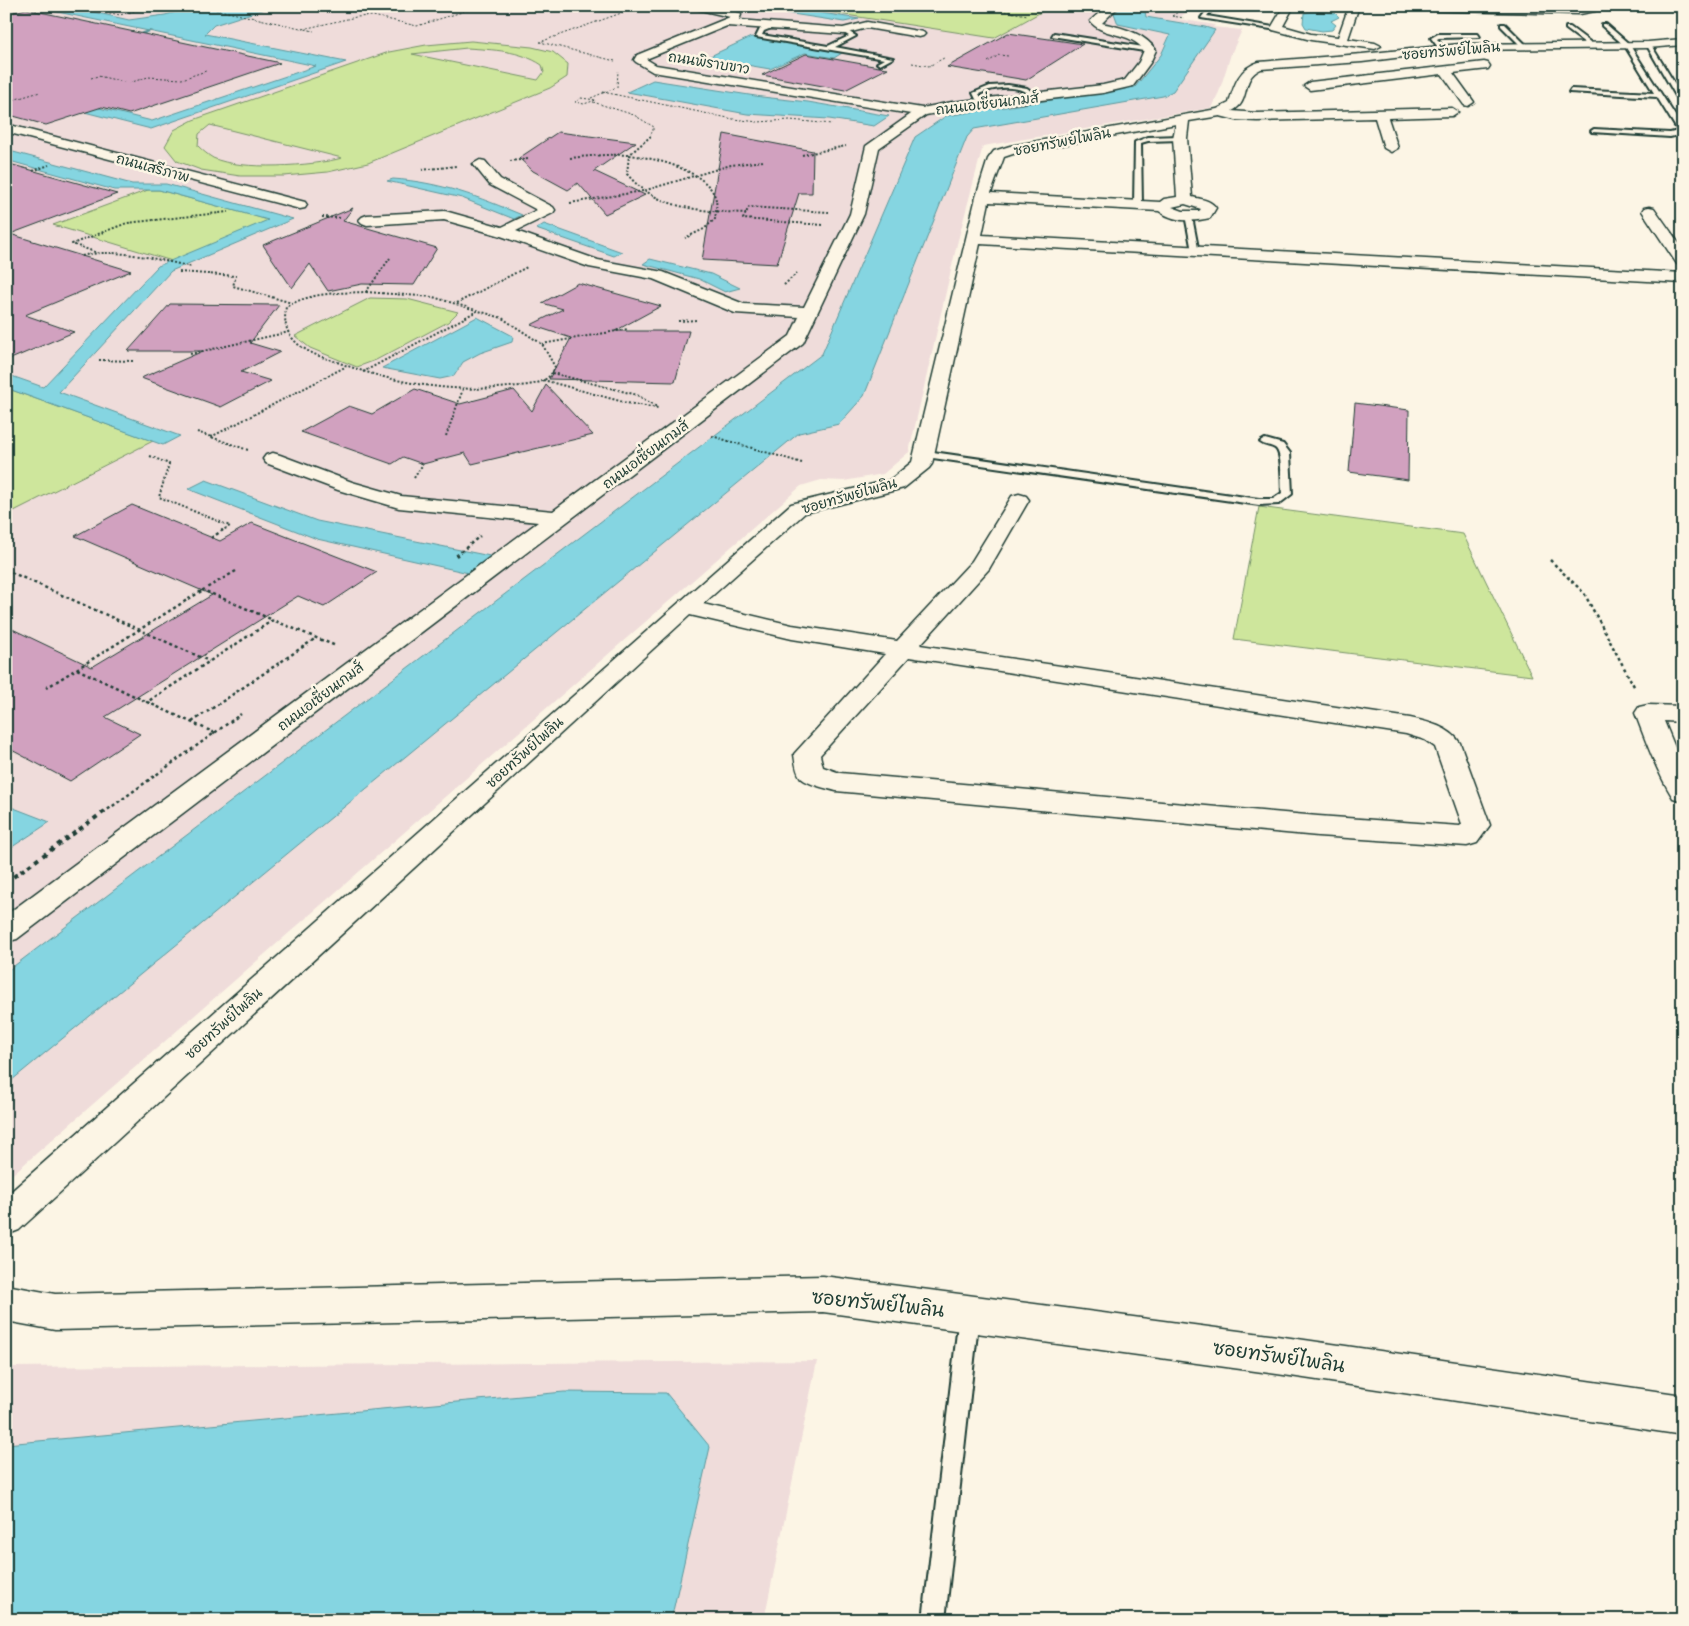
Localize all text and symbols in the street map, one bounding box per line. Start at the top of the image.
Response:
street label: ซอยทรัพย์ไพลิน [1401,36,1501,64]
street label: ถนนพิราบขาว [667,46,751,78]
street label: ถนนเอเซี่ยนเกมส์ [934,84,1041,119]
street label: ซอยทรัพย์ไพลิน [1012,122,1113,160]
street label: ถนนเสรีภาพ [114,148,192,186]
street label: ถนนเอเซี่ยนเกมส์ [596,412,693,493]
street label: ซอยทรัพย์ไพลิน [799,472,900,518]
street label: ถนนเอเซี่ยนเกมส์ [271,654,368,735]
street label: ซอยทรัพย์ไพลิน [481,712,567,792]
street label: ซอยทรัพย์ไพลิน [180,983,266,1063]
street label: ซอยทรัพย์ไพลิน [810,1283,946,1323]
street label: ซอยทรัพย์ไพลิน [1211,1334,1347,1378]

